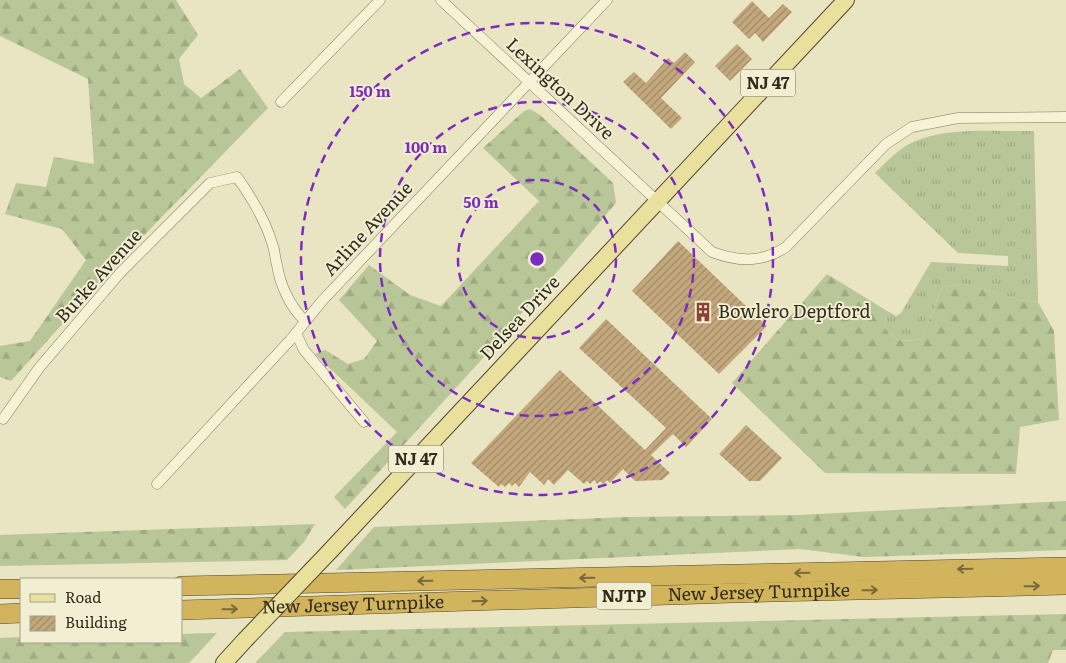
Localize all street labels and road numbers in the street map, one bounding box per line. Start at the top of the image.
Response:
street label: Lexington Drive [501,31,621,145]
road number: NJ 47 [740,70,796,96]
street label: Arline Avenue [316,175,418,281]
street label: Burke Avenue [48,222,148,328]
street label: Delsea Drive [473,269,565,365]
road number: NJ 47 [388,446,444,472]
street label: New Jersey Turnpike [667,575,850,607]
road number: NJTP [596,582,652,610]
street label: New Jersey Turnpike [261,587,444,620]

